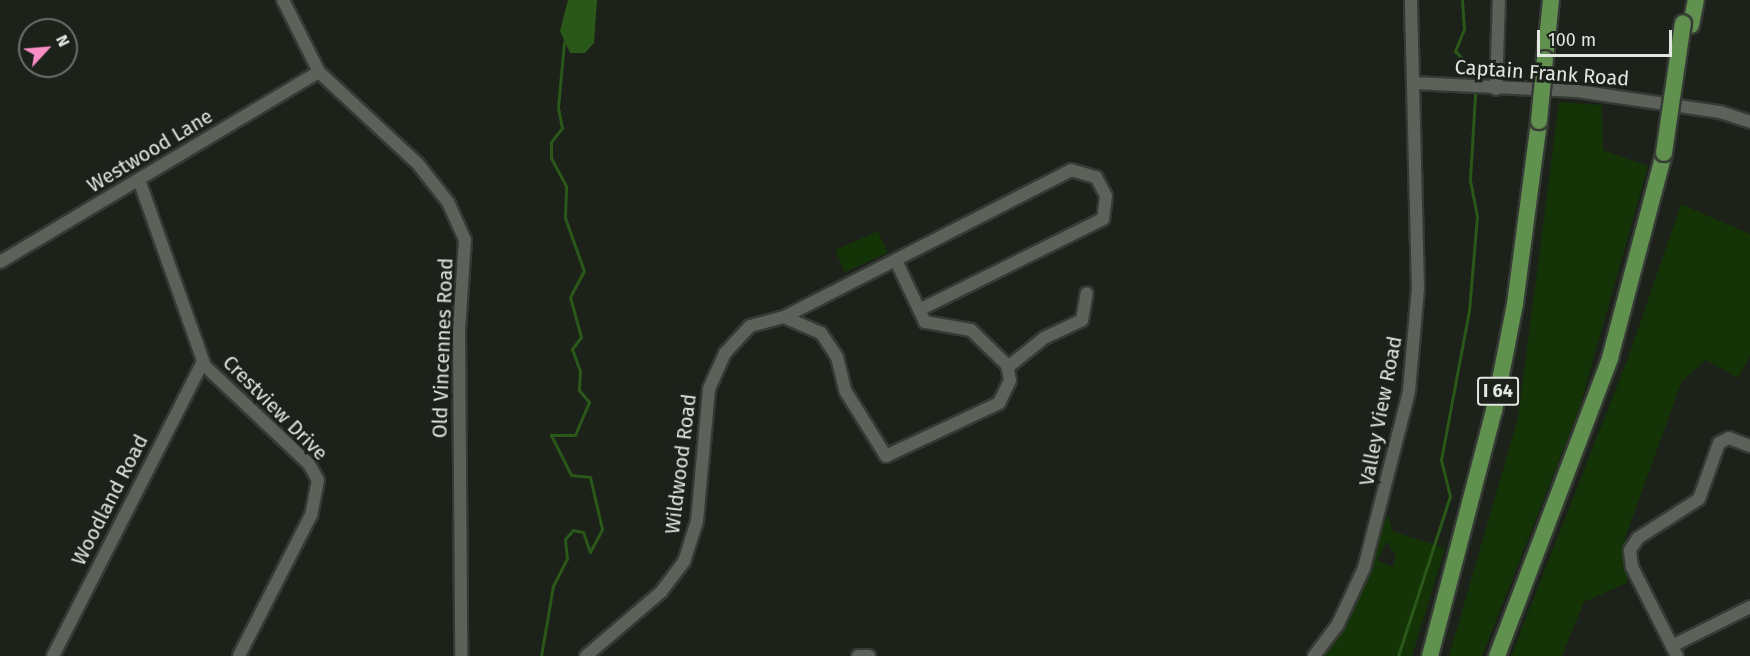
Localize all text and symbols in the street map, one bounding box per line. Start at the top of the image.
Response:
north arrow [18,18,78,78]
scale bar [1540,18,1675,56]
text: 100 m [1548,29,1596,51]
text: N [52,32,74,50]
street label: Captain Frank Road [1454,55,1630,91]
street label: Westwood Lane [83,104,217,198]
street label: Old Vincennes Road [428,257,458,439]
street label: Valley View Road [1355,334,1407,488]
street label: Crestview Drive [218,351,332,465]
road number: I 64 [1477,376,1519,406]
street label: Wildwood Road [661,393,701,535]
street label: Woodland Road [67,431,153,569]

